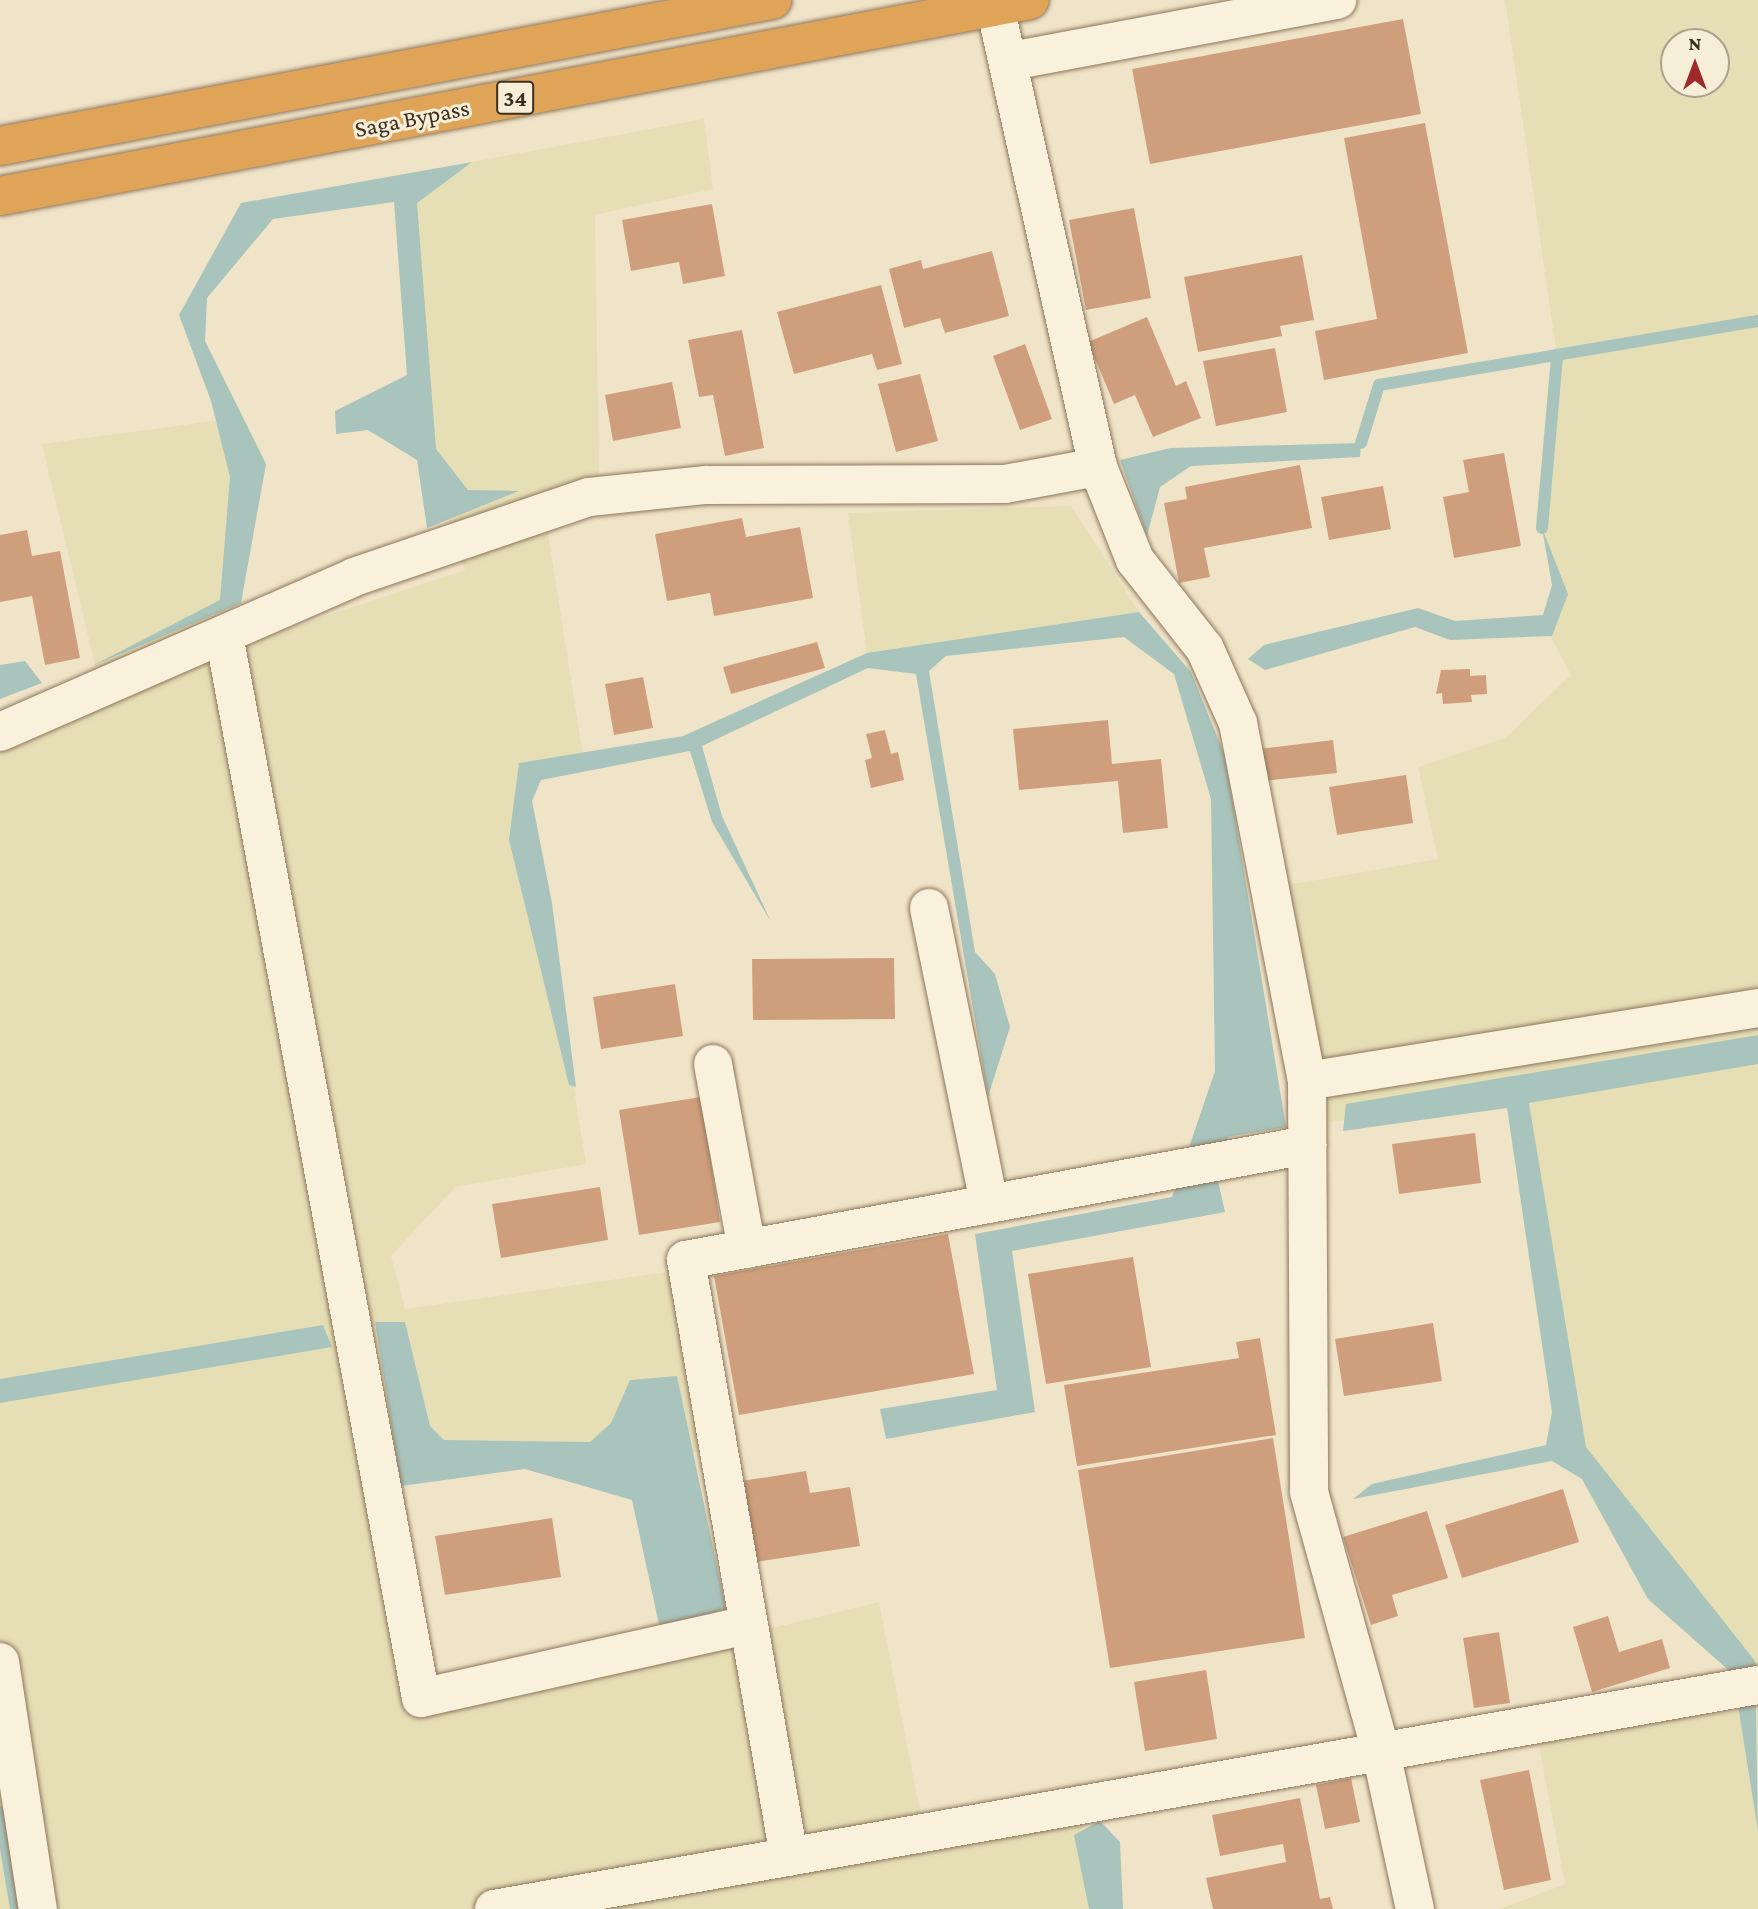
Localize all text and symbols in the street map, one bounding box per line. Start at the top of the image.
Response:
north arrow [1660,28,1730,98]
text: N [1689,33,1701,54]
road number: 34 [496,78,534,118]
street label: Saga Bypass [352,93,472,143]

